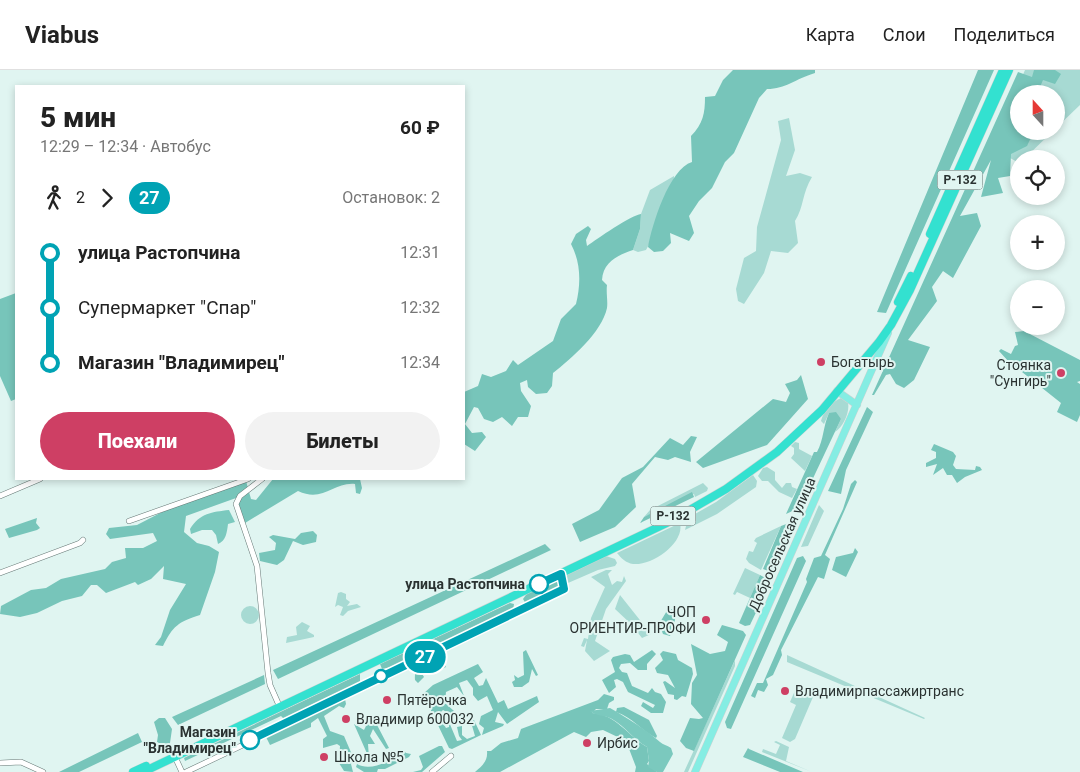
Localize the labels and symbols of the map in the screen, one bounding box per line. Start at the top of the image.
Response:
north arrow [1010,85,1065,140]
road number: Р-132 [938,170,982,190]
place label: Богатырь [831,354,894,370]
marker: Богатырь [815,356,827,368]
place label: Стоянка "Сунгирь" [990,357,1051,389]
marker: Стоянка "Сунгирь" [1055,367,1067,379]
street label: Добросельская улица [745,475,819,613]
road number: Р-132 [650,506,696,526]
marker: улица Растопчина [529,574,549,594]
place label: улица Растопчина [405,576,525,592]
place label: ЧОП ОРИЕНТИР-ПРОФИ [570,604,696,636]
marker: ЧОП ОРИЕНТИР-ПРОФИ [700,614,712,626]
line badge: 27 [402,641,448,673]
unlabelled marker [374,669,388,683]
place label: Владимирпассажиртранс [795,683,964,699]
marker: Владимирпассажиртранс [779,685,791,697]
place label: Пятёрочка [397,692,467,708]
marker: Пятёрочка [381,694,393,706]
place label: Владимир 600032 [356,711,474,727]
marker: Владимир 600032 [340,713,352,725]
place label: Магазин "Владимирец" [144,724,237,756]
marker: Магазин "Владимирец" [240,730,260,750]
place label: Ирбис [597,735,638,751]
marker: Ирбис [581,737,593,749]
place label: Школа №5 [334,749,404,765]
marker: Школа №5 [318,751,330,763]

